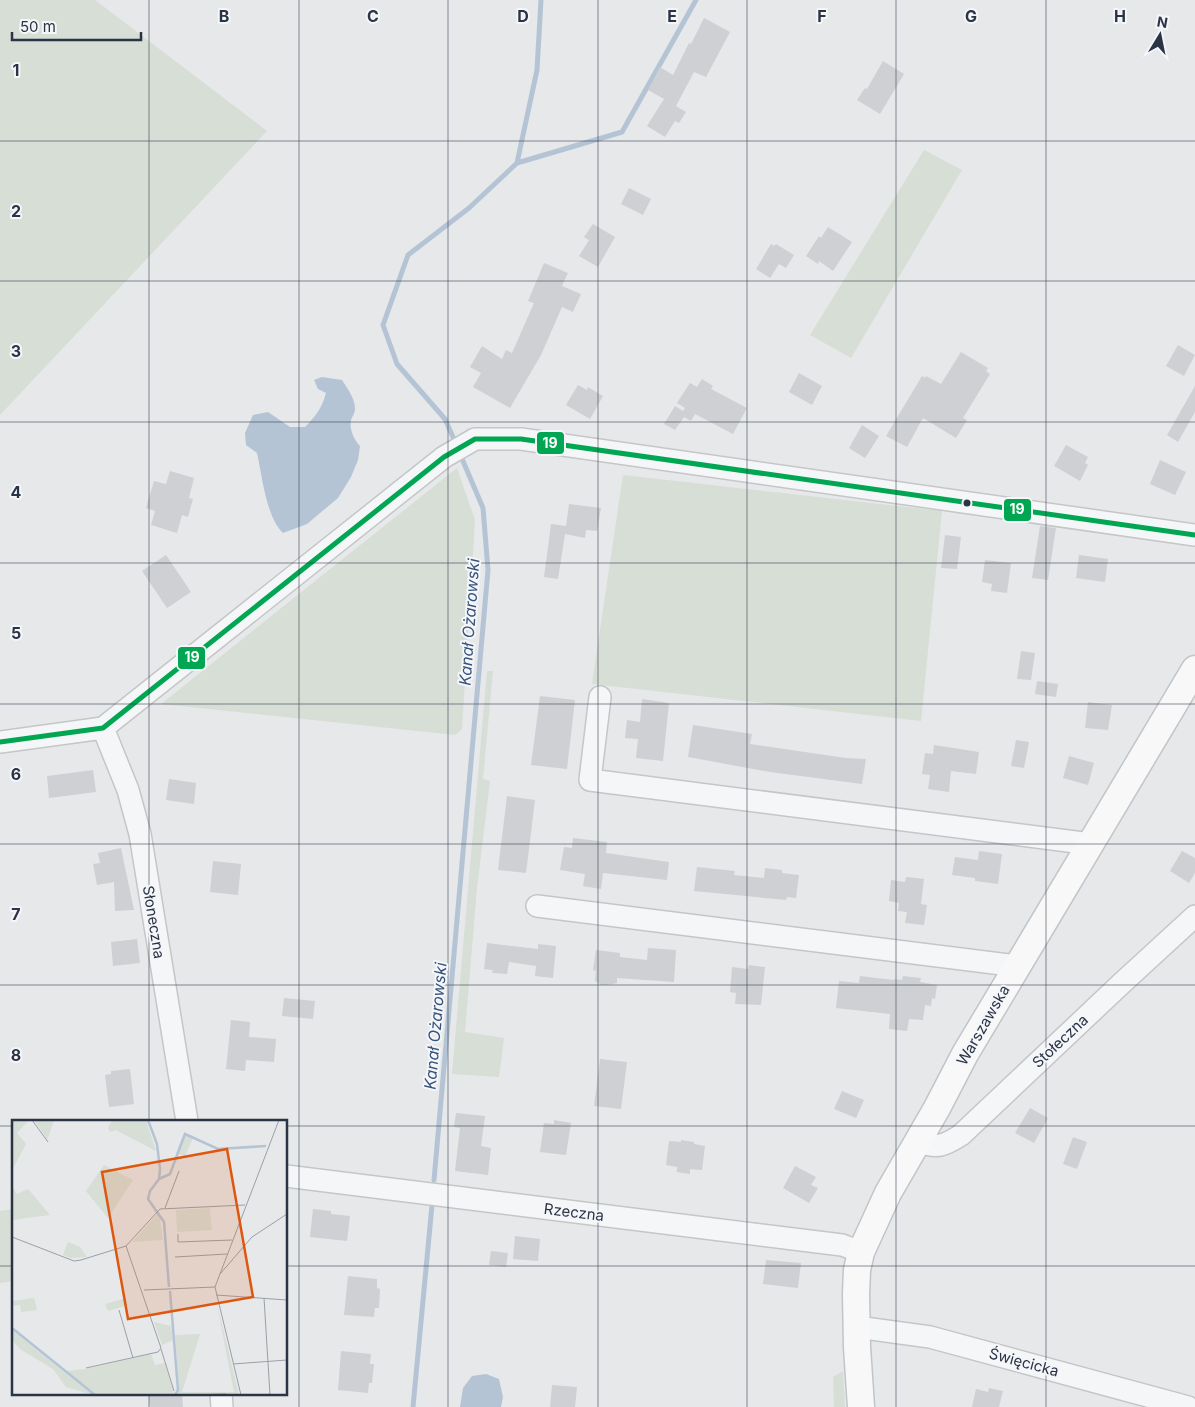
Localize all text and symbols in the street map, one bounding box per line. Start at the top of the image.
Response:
text: B [219,6,229,26]
text: C [367,6,379,26]
text: D [517,6,529,26]
text: E [667,6,677,26]
text: F [817,6,827,26]
text: G [965,6,977,26]
text: H [1114,6,1126,26]
scale bar [12,10,141,42]
north arrow [1135,10,1185,60]
text: N [1156,12,1169,31]
text: 50 m [20,17,56,36]
text: 1 [13,60,19,80]
text: 2 [11,201,21,221]
text: 3 [11,341,21,361]
line badge: 19 [536,431,565,455]
text: 19 [542,434,558,451]
text: 4 [11,482,22,502]
unlabelled marker [962,498,972,508]
line badge: 19 [1003,498,1032,522]
text: 19 [1009,500,1025,517]
water label: Kanał Ożarowski [455,557,484,686]
text: 5 [11,623,21,643]
line badge: 19 [177,646,206,670]
text: 19 [184,648,200,665]
text: 6 [11,764,21,784]
street label: Słoneczna [139,884,169,960]
text: 7 [11,904,21,924]
water label: Kanał Ożarowski [419,960,451,1090]
street label: Warszawska [952,981,1014,1069]
street label: Stołeczna [1028,1010,1092,1072]
text: 8 [11,1045,21,1065]
inset map [12,1120,288,1394]
street label: Rzeczna [543,1199,605,1225]
street label: Święcicka [987,1344,1061,1380]

